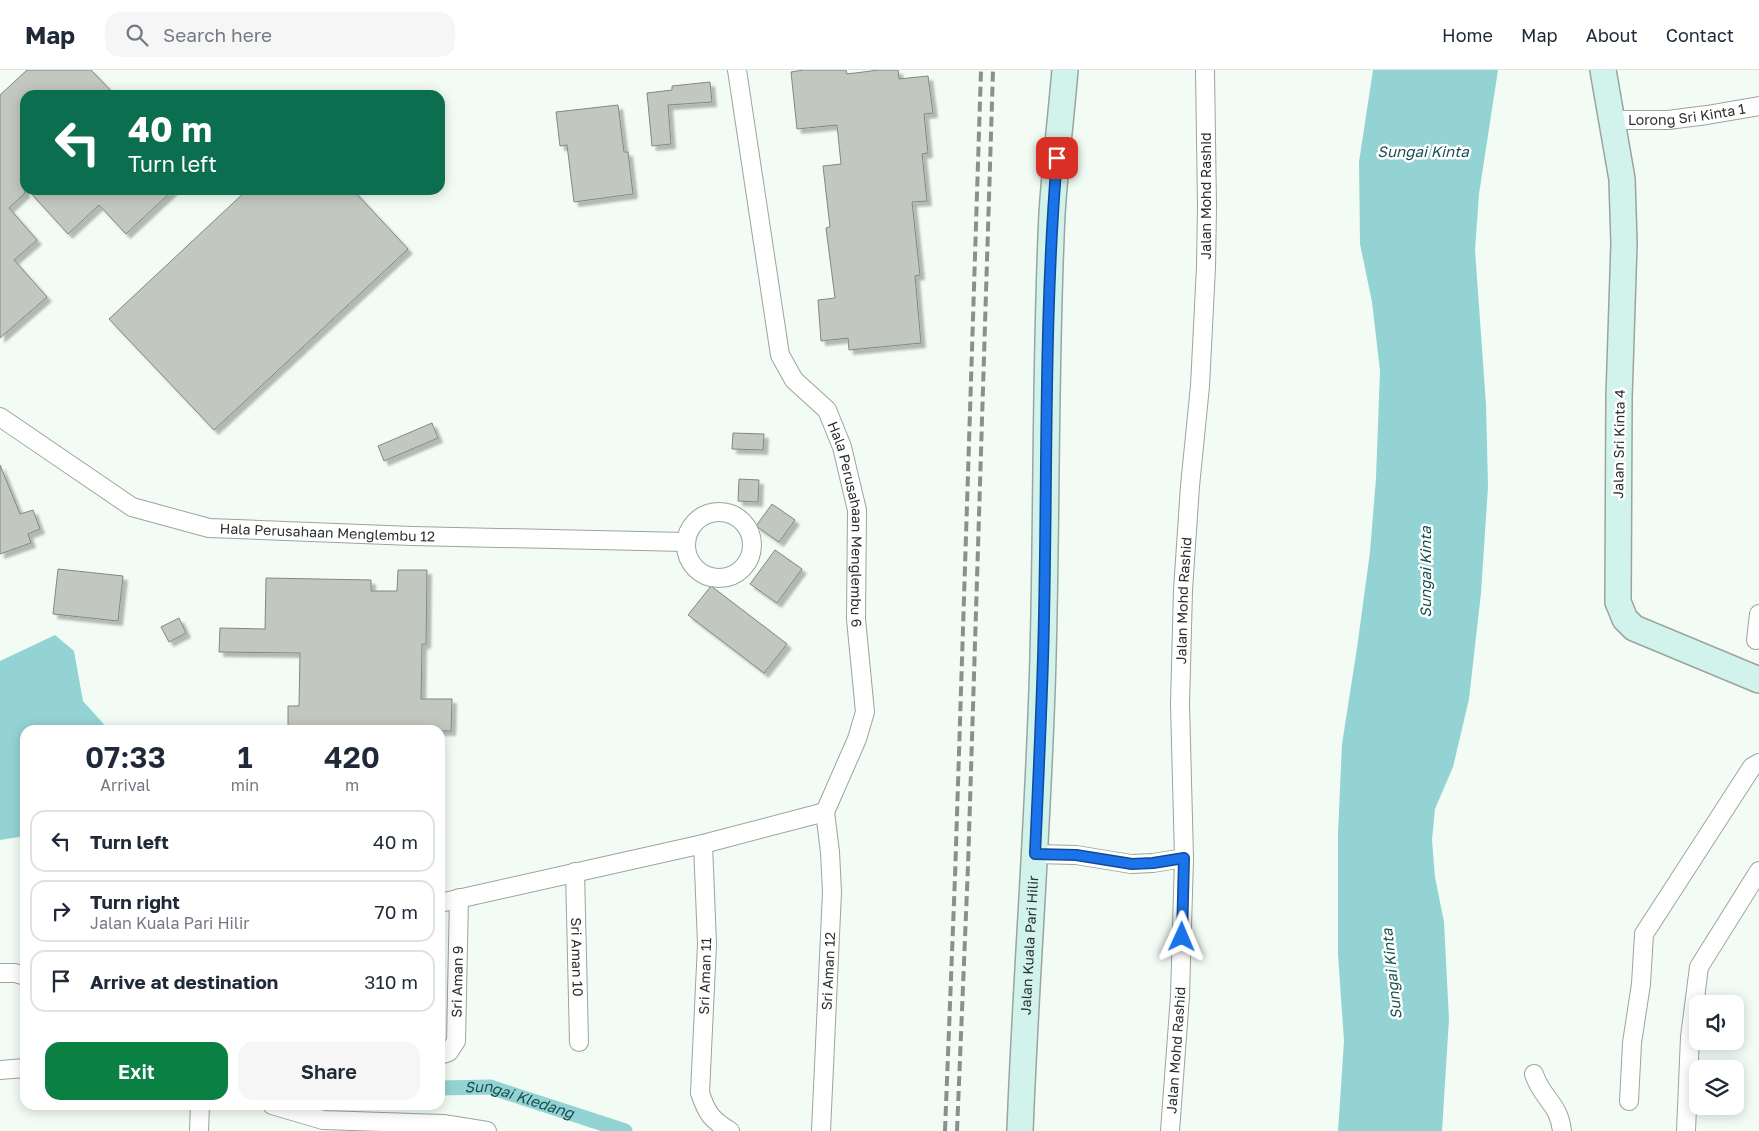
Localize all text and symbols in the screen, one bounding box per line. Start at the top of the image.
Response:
search box [105,12,455,57]
text: Map [25,20,75,49]
icon: search [123,21,151,49]
text: Search here [163,23,272,46]
text: Home [1442,24,1493,46]
text: Map [1521,24,1558,46]
text: About [1586,24,1638,46]
text: Contact [1666,24,1734,46]
street label: Lorong Sri Kinta 1 [1628,99,1747,128]
text: 40 m [128,108,212,150]
icon: left [45,110,110,175]
street label: Jalan Mohd Rashid [1197,132,1214,260]
pin [1036,137,1078,179]
water label: Sungai Kinta [1377,142,1469,161]
icon: arrive [1043,144,1071,172]
text: Turn left [128,150,217,177]
street label: Jalan Sri Kinta 4 [1609,389,1628,499]
street label: Hala Perusahaan Menglembu 6 [824,419,866,628]
street label: Hala Perusahaan Menglembu 12 [219,519,435,545]
water label: Sungai Kinta [1416,526,1435,618]
street label: Jalan Mohd Rashid [1172,536,1195,664]
text: 07:33 [85,739,166,775]
text: 1 [237,739,253,775]
text: 420 [324,739,380,775]
text: Arrival [100,775,150,795]
text: min [231,775,259,795]
text: m [345,775,359,795]
icon: left [47,827,75,855]
text: Turn left [90,830,169,853]
text: 40 m [373,830,418,853]
street label: Jalan Kuala Pari Hilir [1016,874,1041,1015]
text: Turn right [90,890,180,913]
icon: right [47,897,75,925]
text: 70 m [375,900,418,923]
position arrow [1155,910,1207,962]
text: Jalan Kuala Pari Hilir [90,913,250,933]
street label: Sri Aman 10 [568,917,587,997]
water label: Sungai Kinta [1377,927,1406,1020]
street label: Sri Aman 12 [818,932,838,1011]
street label: Sri Aman 11 [695,937,714,1015]
street label: Sri Aman 9 [447,945,466,1018]
icon: arrive [47,967,75,995]
text: Arrive at destination [90,970,278,993]
text: 310 m [364,970,418,993]
street label: Jalan Mohd Rashid [1162,987,1188,1114]
map controls [1689,995,1744,1115]
button: sound [1689,995,1744,1050]
button: Exit [45,1042,228,1100]
button: Share [238,1042,420,1100]
button: layers [1689,1060,1744,1115]
water label: Sungai Kledang [464,1077,578,1123]

